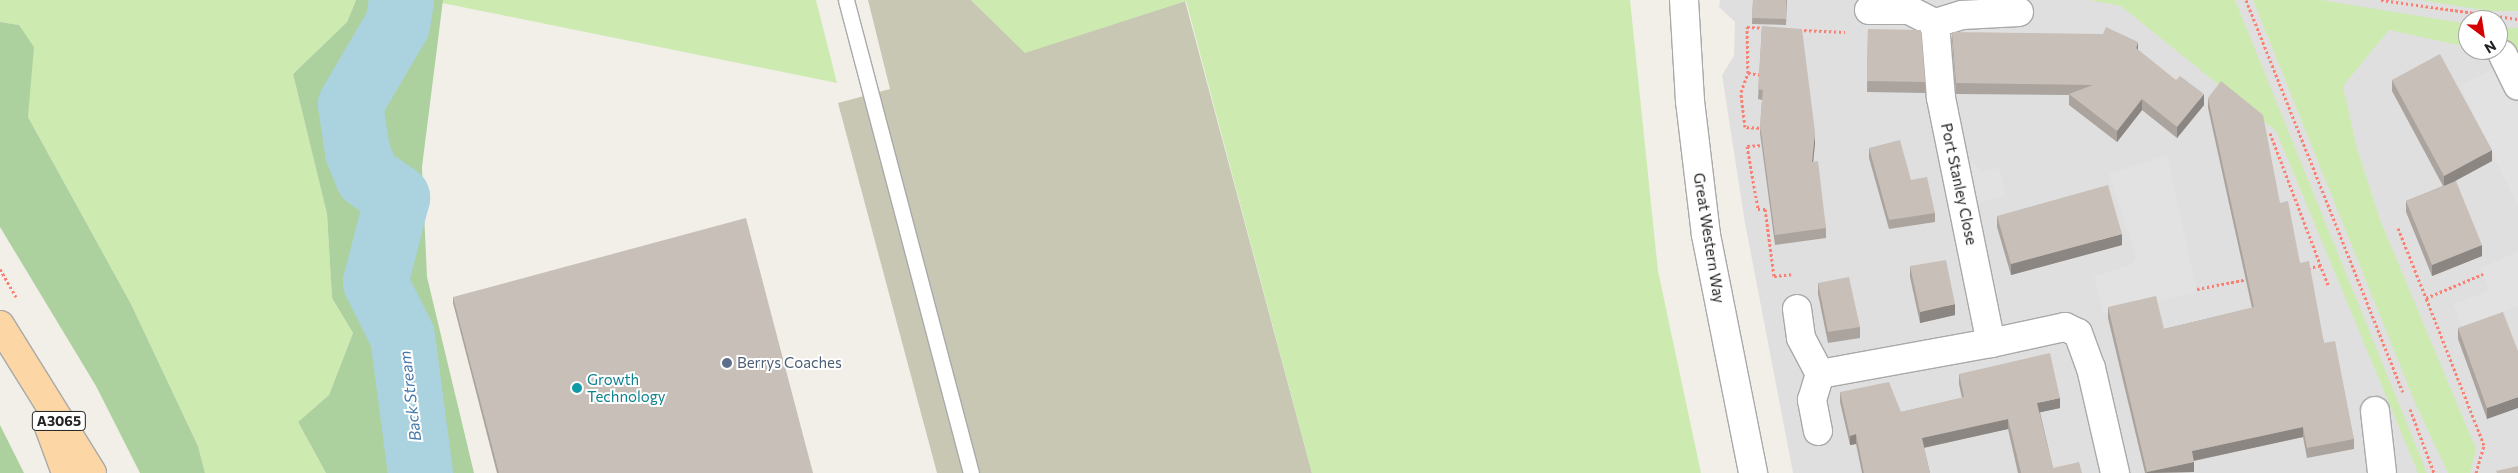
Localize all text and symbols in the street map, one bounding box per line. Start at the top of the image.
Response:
north arrow [2458,10,2508,60]
text: N [2482,37,2499,57]
street label: Port Stanley Close [1937,121,1981,247]
street label: Great Western Way [1690,171,1728,305]
water label: Back Stream [395,350,425,442]
place label: Berrys Coaches [737,354,842,372]
marker: Berrys Coaches [721,357,733,369]
place label: Growth Technology [587,370,666,405]
marker: Growth Technology [571,382,583,394]
road number: A3065 [32,410,86,432]

